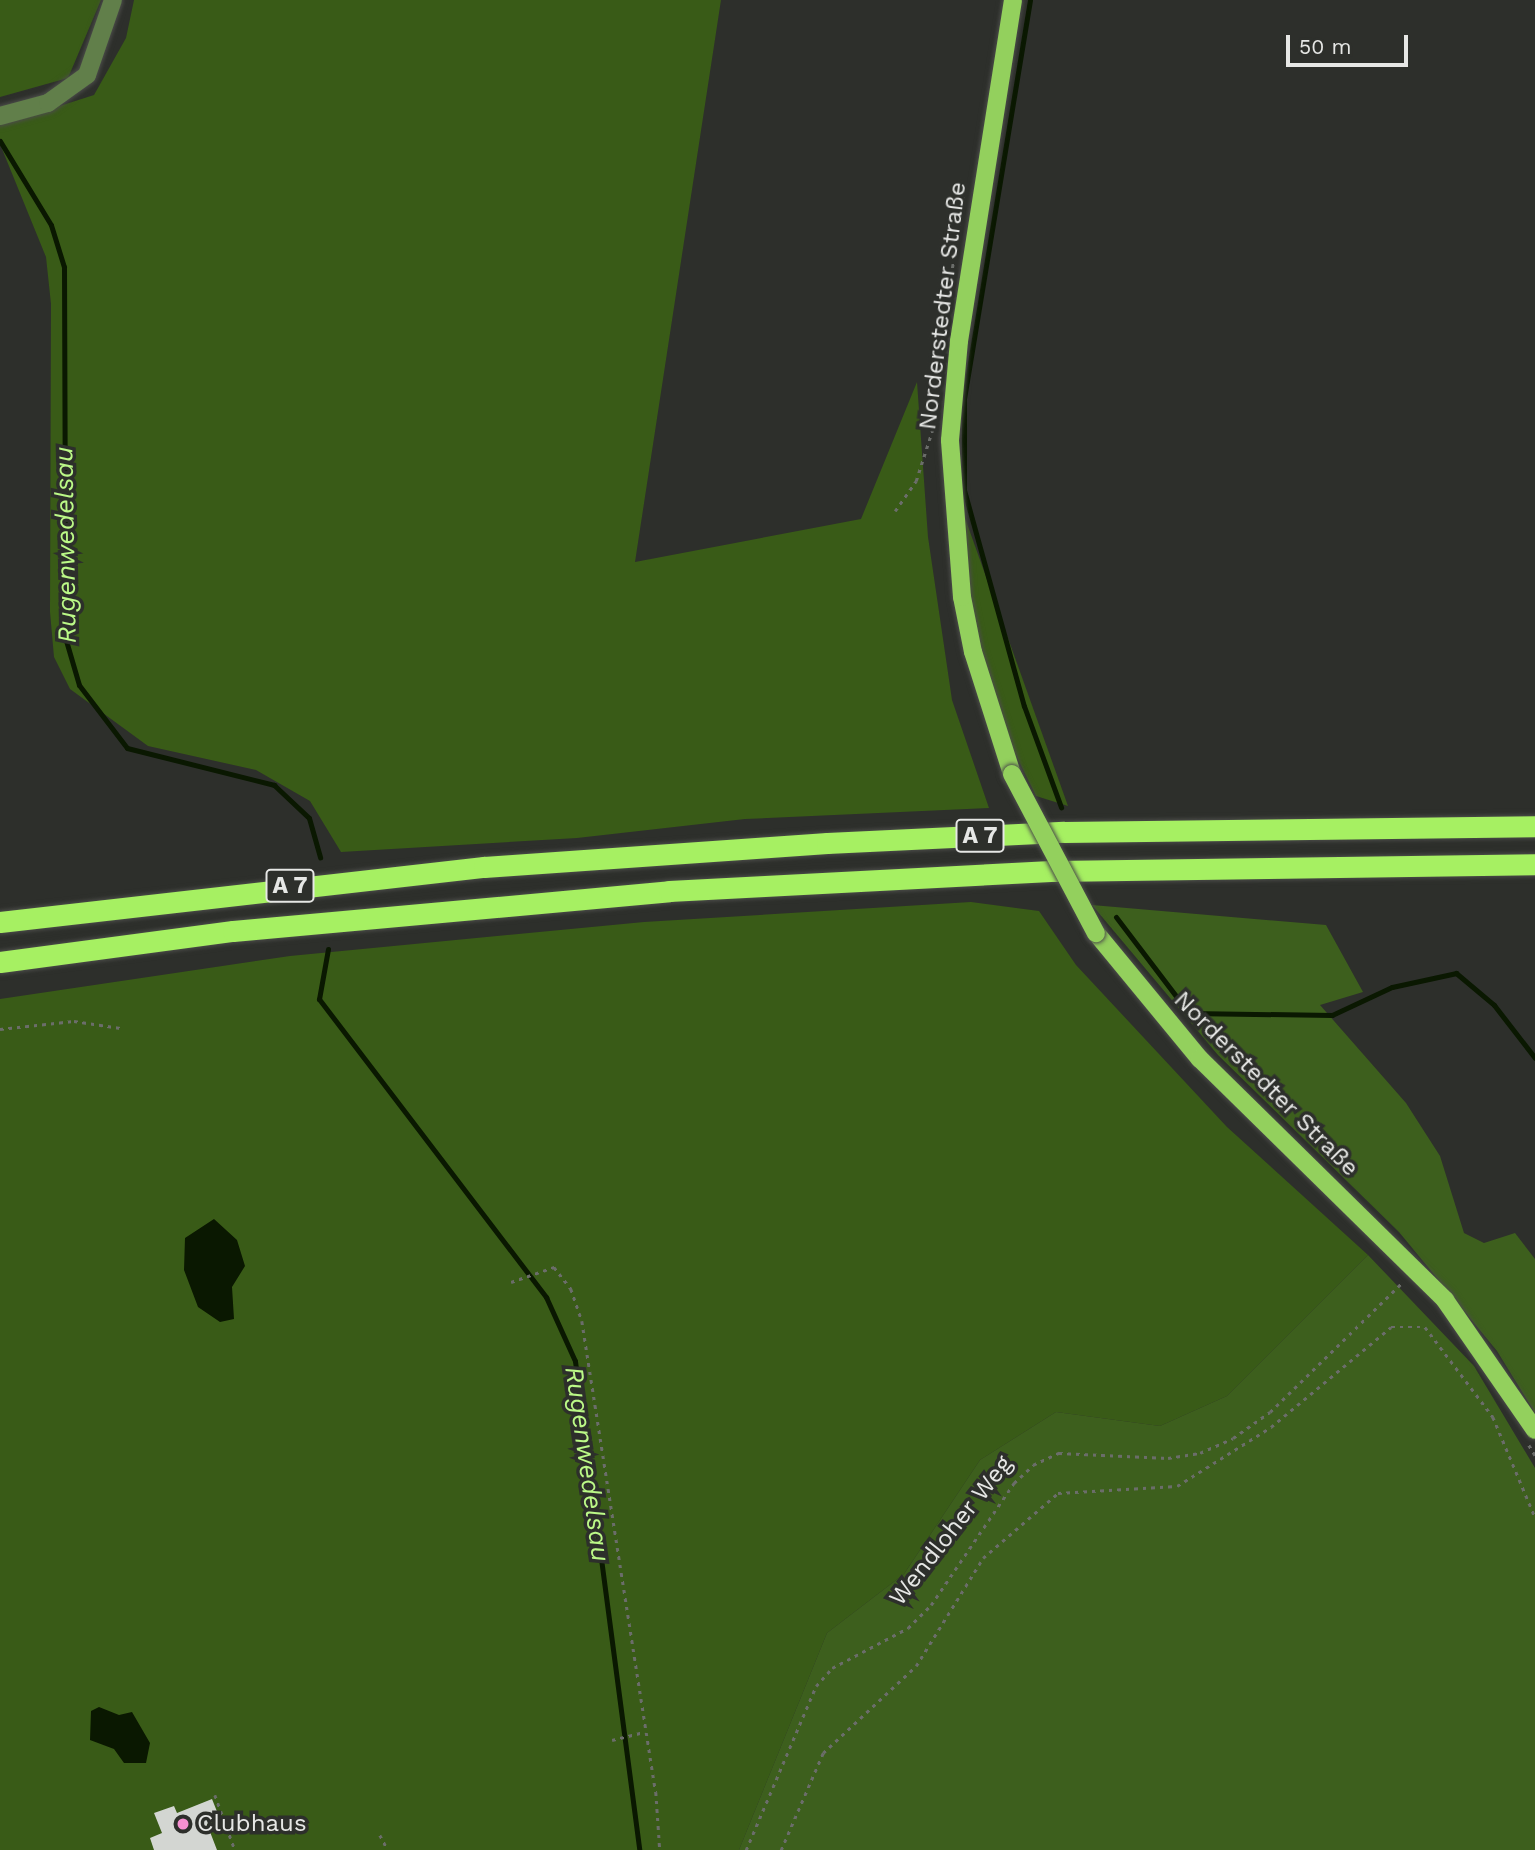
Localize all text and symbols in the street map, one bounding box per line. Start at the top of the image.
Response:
scale bar [1290,21,1412,65]
text: 50 m [1299,34,1351,59]
street label: Norderstedter Straße [913,180,973,432]
water label: Rugenwedelsau [49,446,83,644]
road number: A 7 [954,816,1006,856]
road number: A 7 [264,866,316,906]
street label: Norderstedter Straße [1167,985,1365,1183]
water label: Rugenwedelsau [558,1364,616,1564]
street label: Wendloher Weg [883,1450,1019,1612]
place label: Clubhaus [197,1810,307,1838]
marker: Clubhaus [175,1816,191,1832]

